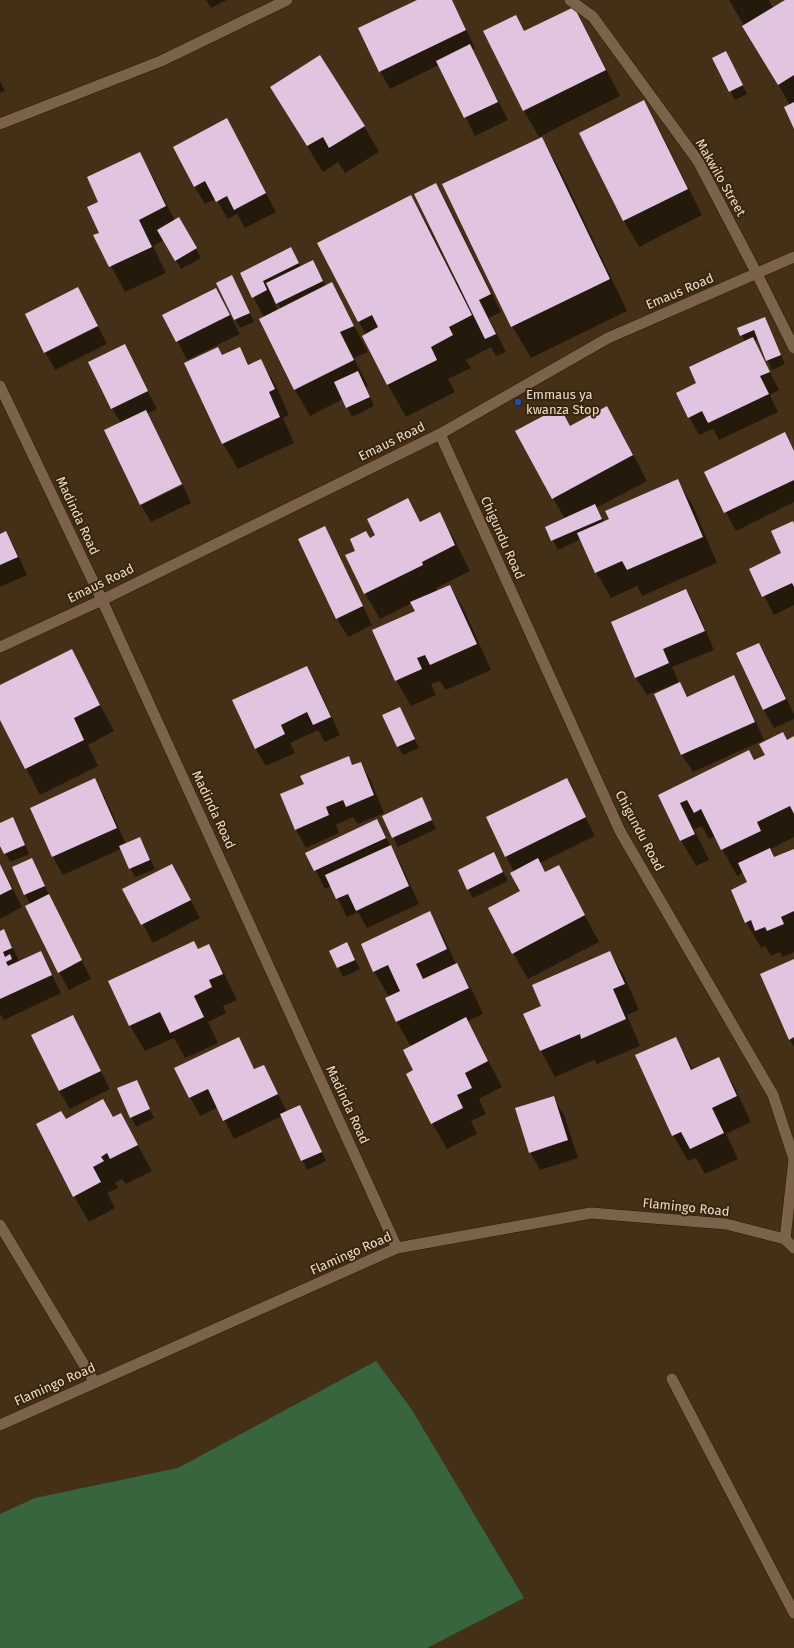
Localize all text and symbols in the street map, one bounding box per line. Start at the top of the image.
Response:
street label: Makwilo Street [692,136,748,220]
street label: Emaus Road [644,271,716,313]
place label: Emmaus ya kwanza Stop [526,387,599,418]
marker: Emmaus ya kwanza Stop [513,397,523,407]
street label: Emaus Road [356,419,428,465]
street label: Madinda Road [52,474,102,558]
street label: Chigundu Road [477,494,527,582]
street label: Emaus Road [65,561,137,607]
street label: Madinda Road [188,768,238,852]
street label: Chigundu Road [611,788,667,874]
street label: Madinda Road [322,1063,372,1147]
street label: Flamingo Road [642,1196,730,1220]
street label: Flamingo Road [308,1229,394,1279]
street label: Flamingo Road [12,1360,98,1410]

